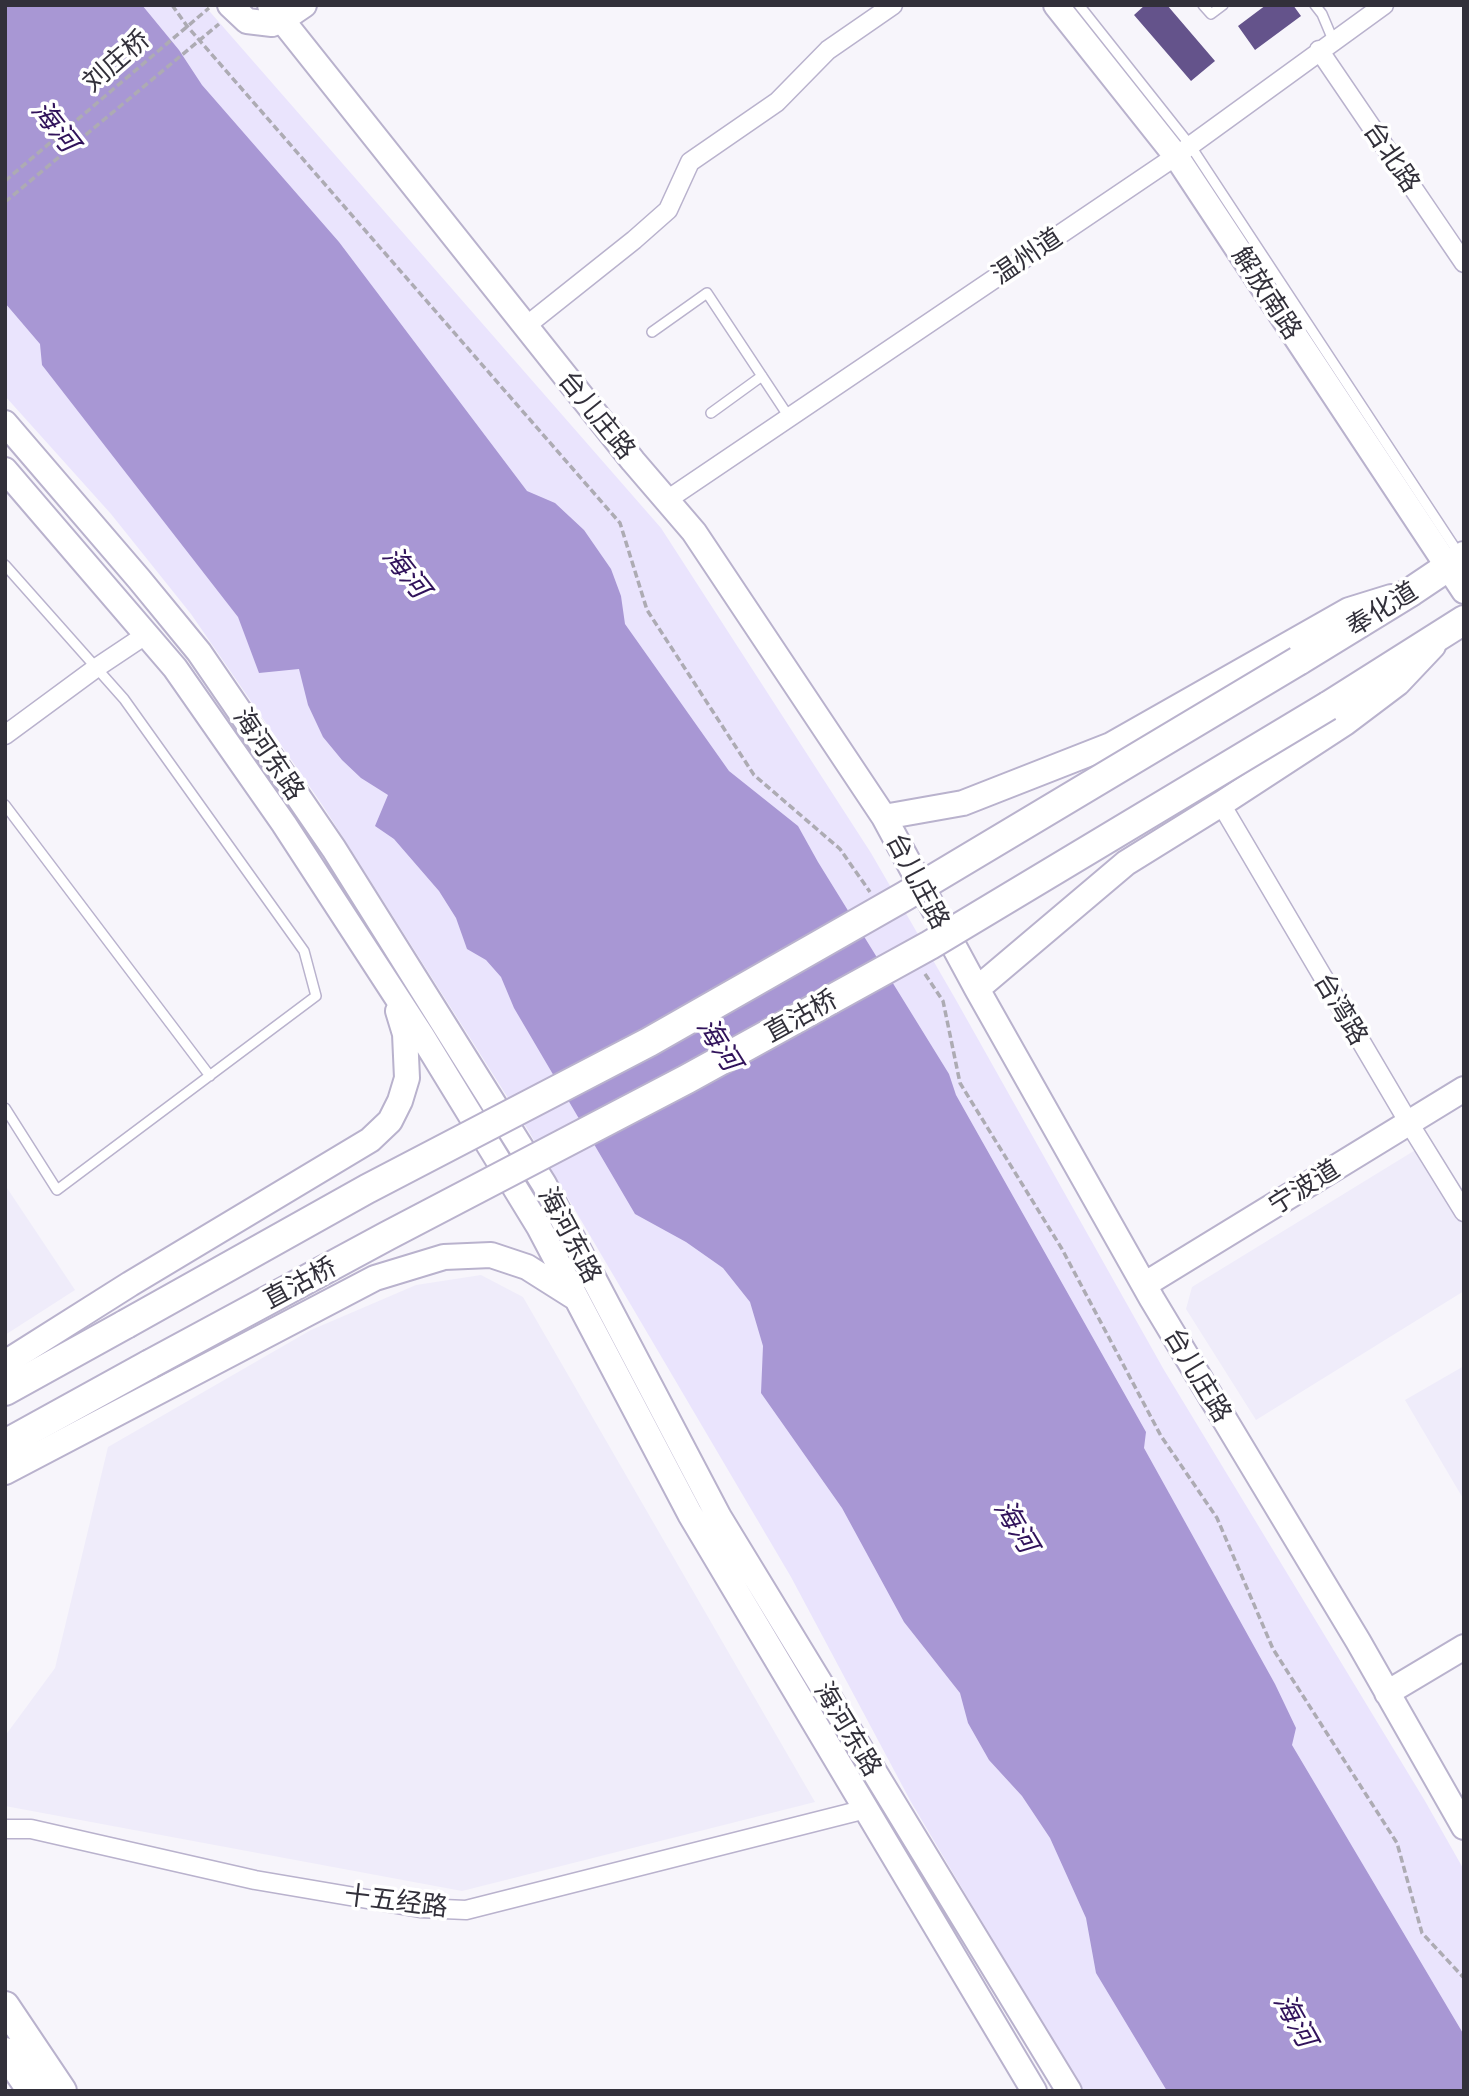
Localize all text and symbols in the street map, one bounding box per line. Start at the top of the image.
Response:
street label: 刘庄桥 [76,24,156,98]
water label: 海河 [25,94,85,158]
street label: 台北路 [1357,116,1427,198]
street label: 温州道 [986,221,1068,291]
street label: 解放南路 [1226,241,1308,345]
street label: 台儿庄路 [552,365,642,465]
water label: 海河 [376,540,436,604]
street label: 奉化道 [1341,575,1423,643]
street label: 海河东路 [227,702,311,806]
street label: 台儿庄路 [880,828,956,934]
street label: 台湾路 [1308,968,1374,1050]
street label: 直沽桥 [759,983,843,1049]
water label: 海河 [690,1011,748,1077]
street label: 宁波道 [1263,1153,1345,1221]
street label: 海河东路 [532,1182,608,1288]
street label: 直沽桥 [258,1251,342,1315]
street label: 台儿庄路 [1158,1322,1238,1428]
water label: 海河 [987,1493,1045,1559]
street label: 海河东路 [808,1676,888,1782]
street label: 十五经路 [342,1879,450,1923]
water label: 海河 [1267,1987,1323,2053]

